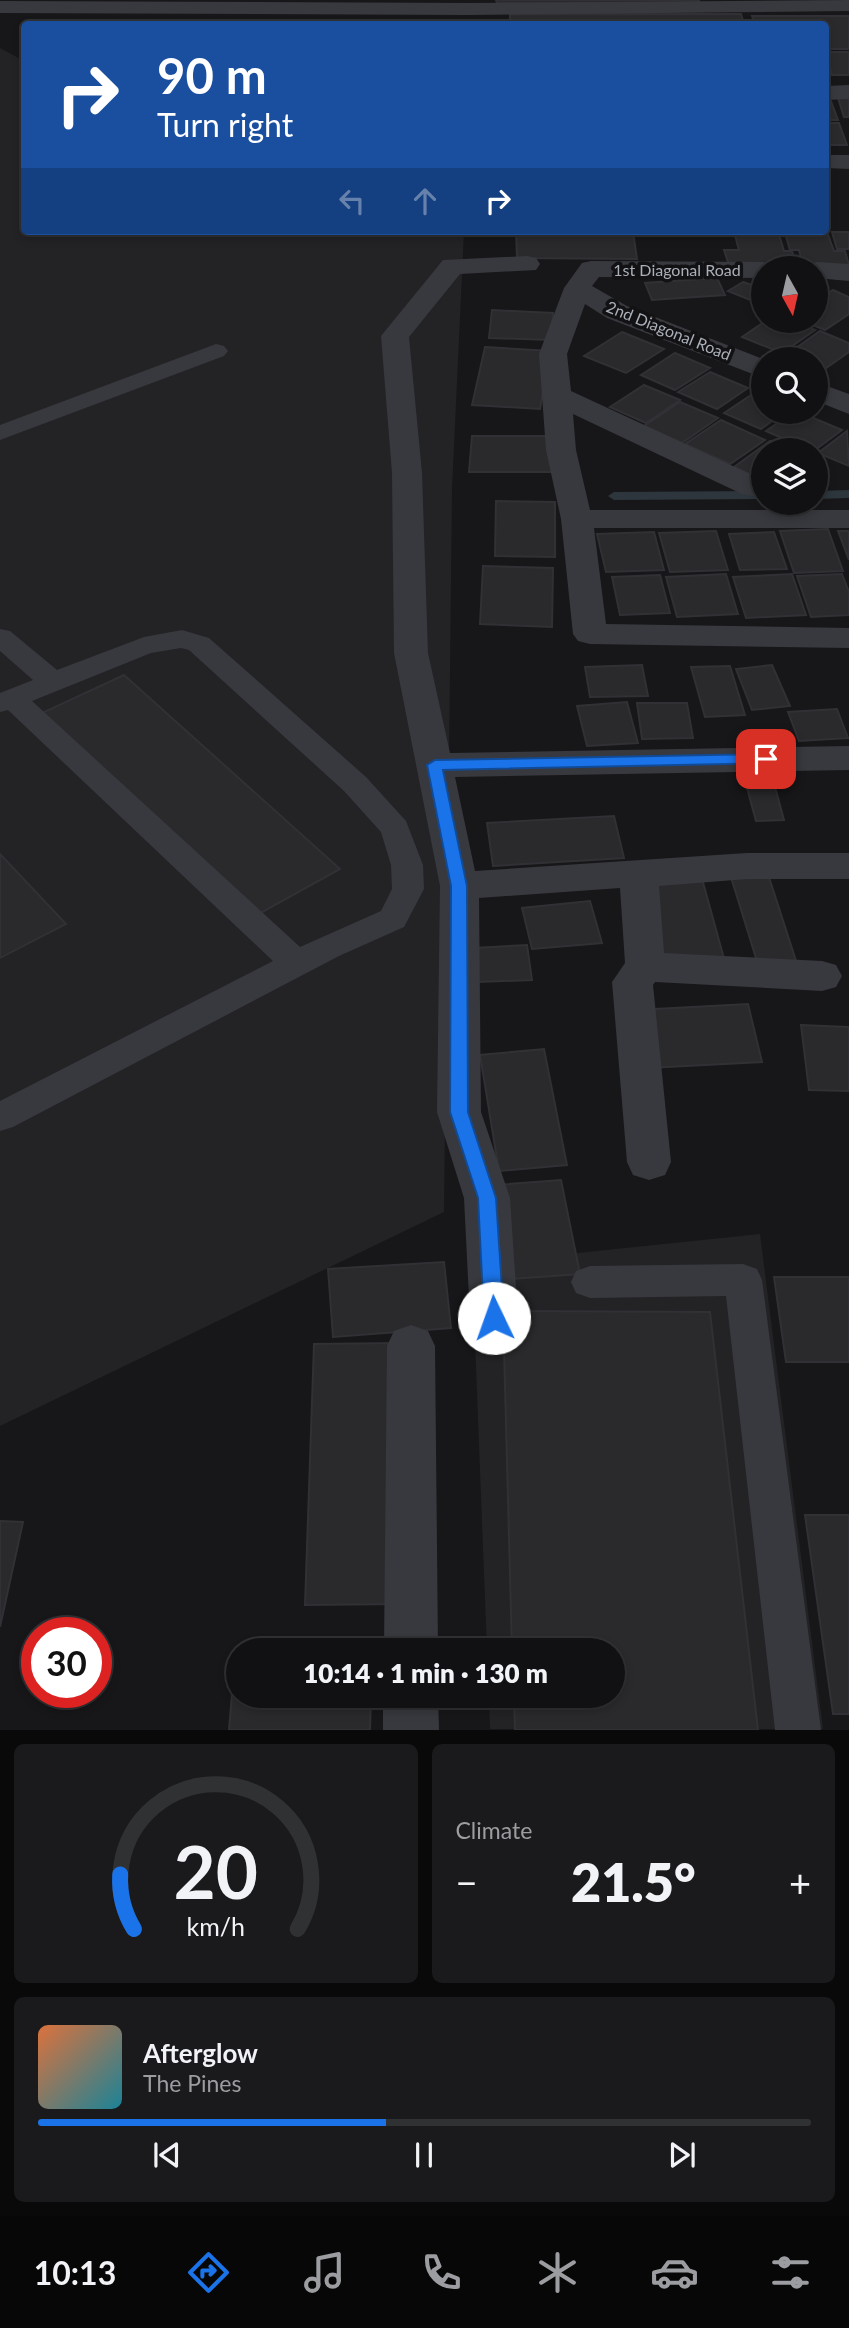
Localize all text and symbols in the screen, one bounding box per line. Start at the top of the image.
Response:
text: 90 m [157,46,267,104]
icon: right [42,49,133,140]
text: Turn right [157,105,293,144]
icon: left [333,182,371,220]
icon: ahead [406,182,444,220]
icon: right [479,182,517,220]
north arrow [751,256,828,332]
map controls [751,256,828,515]
street label: 1st Diagonal Road [613,260,741,279]
street label: 2nd Diagonal Road [604,296,734,364]
button: search [751,347,828,424]
button: layers [751,438,828,515]
pin [736,729,796,789]
icon: arrive [747,740,785,778]
position arrow [457,1281,531,1355]
speed limit sign: 30 [21,1617,112,1708]
text: 10:14 · 1 min · 130 m [303,1657,548,1689]
text: Climate [456,1816,532,1844]
text: 20 [174,1828,258,1916]
text: 21.5° [571,1851,696,1913]
text: − [456,1859,478,1905]
text: + [789,1859,811,1905]
text: km/h [186,1911,245,1941]
text: Afterglow [143,2037,258,2069]
text: The Pines [143,2069,241,2097]
icon: previous [148,2136,186,2174]
icon: pause [405,2136,443,2174]
icon: next [663,2136,701,2174]
icon: directions [184,2248,233,2297]
icon: music [300,2248,349,2297]
icon: phone [417,2248,466,2297]
icon: climate [533,2248,582,2297]
icon: car [650,2248,699,2297]
icon: filters [766,2248,815,2297]
text: 10:13 [34,2253,116,2292]

